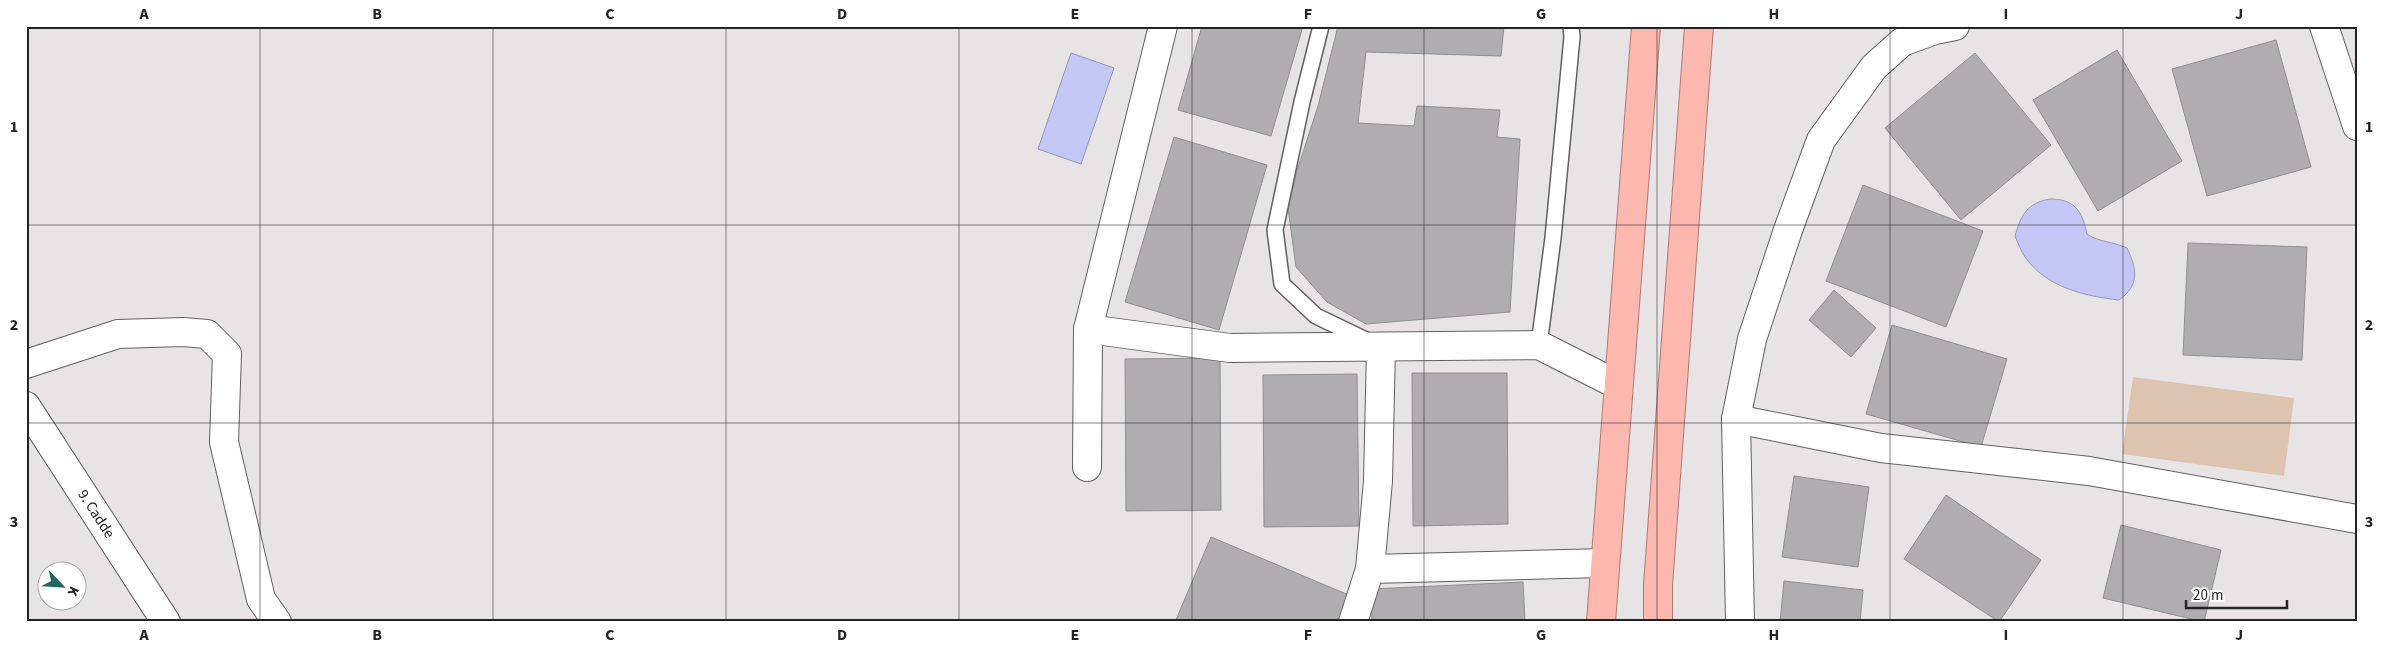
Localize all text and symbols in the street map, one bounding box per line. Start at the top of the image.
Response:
text: A [138,3,149,25]
text: B [372,3,382,25]
text: C [605,3,615,25]
text: D [837,3,847,25]
text: E [1071,3,1079,25]
text: F [1304,3,1312,25]
text: G [1536,3,1546,25]
text: H [1769,3,1779,25]
text: I [2004,3,2008,25]
text: J [2235,3,2243,25]
text: 1 [10,116,18,138]
text: 1 [2365,116,2373,138]
text: 2 [10,314,18,336]
text: 2 [2365,314,2373,336]
street label: 9. Cadde [72,485,120,543]
text: 3 [10,511,18,533]
text: 3 [2365,511,2373,533]
north arrow [38,560,88,610]
scale bar [2186,578,2287,610]
text: K [62,583,84,600]
text: 20 m [2193,585,2223,606]
text: A [138,624,149,646]
text: B [372,624,382,646]
text: C [605,624,615,646]
text: D [837,624,847,646]
text: E [1071,624,1079,646]
text: F [1304,624,1312,646]
text: G [1536,624,1546,646]
text: H [1769,624,1779,646]
text: I [2004,624,2008,646]
text: J [2235,624,2243,646]

